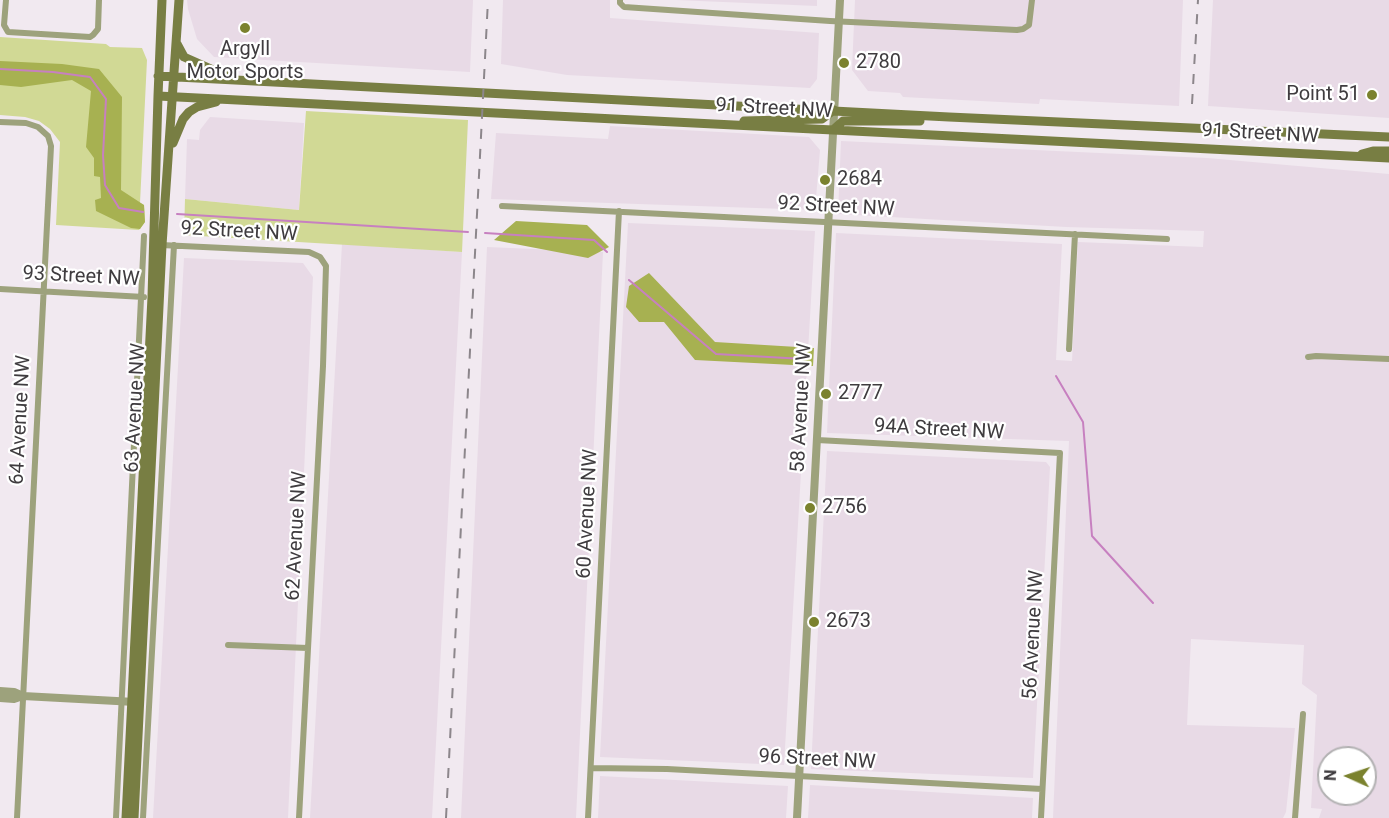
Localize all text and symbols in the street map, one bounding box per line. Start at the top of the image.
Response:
marker: Argyll Motor Sports [238,21,252,35]
place label: Argyll Motor Sports [186,38,304,85]
place label: 2780 [856,51,901,75]
marker: 2780 [837,56,851,70]
place label: Point 51 [1286,83,1360,107]
marker: Point 51 [1365,88,1379,102]
street label: 91 Street NW [715,94,833,124]
street label: 91 Street NW [1201,119,1319,149]
place label: 2684 [837,168,882,192]
marker: 2684 [818,173,832,187]
street label: 92 Street NW [777,192,895,222]
street label: 92 Street NW [180,217,298,247]
street label: 93 Street NW [22,262,140,292]
street label: 63 Avenue NW [121,343,151,473]
street label: 58 Avenue NW [787,343,817,473]
street label: 64 Avenue NW [6,355,36,485]
place label: 2777 [838,382,883,406]
marker: 2777 [819,387,833,401]
street label: 94A Street NW [873,415,1005,445]
street label: 60 Avenue NW [573,449,603,579]
street label: 62 Avenue NW [282,471,312,601]
place label: 2756 [822,496,867,520]
marker: 2756 [803,501,817,515]
street label: 56 Avenue NW [1019,570,1049,700]
place label: 2673 [826,610,871,634]
marker: 2673 [807,615,821,629]
street label: 96 Street NW [758,745,876,775]
north arrow [1317,746,1377,806]
text: N [1321,769,1340,781]

